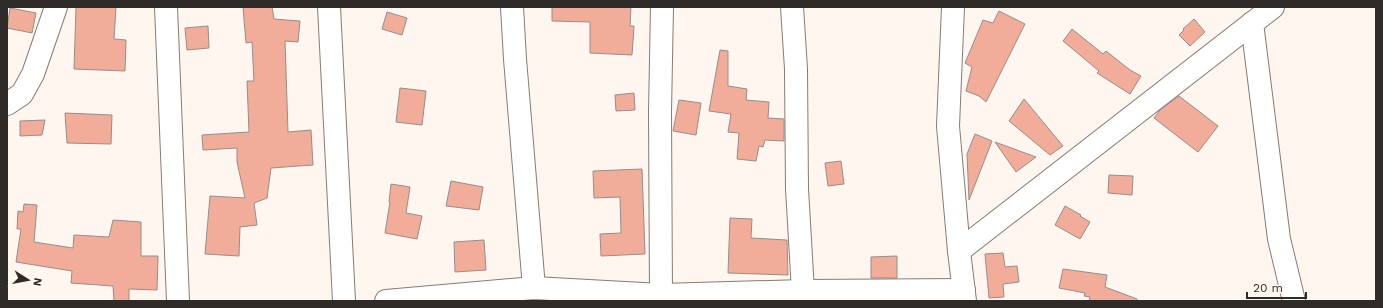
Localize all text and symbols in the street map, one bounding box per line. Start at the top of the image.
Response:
north arrow [8,260,48,300]
scale bar [1247,274,1306,300]
text: N [30,277,44,287]
text: 20 m [1253,281,1283,295]

